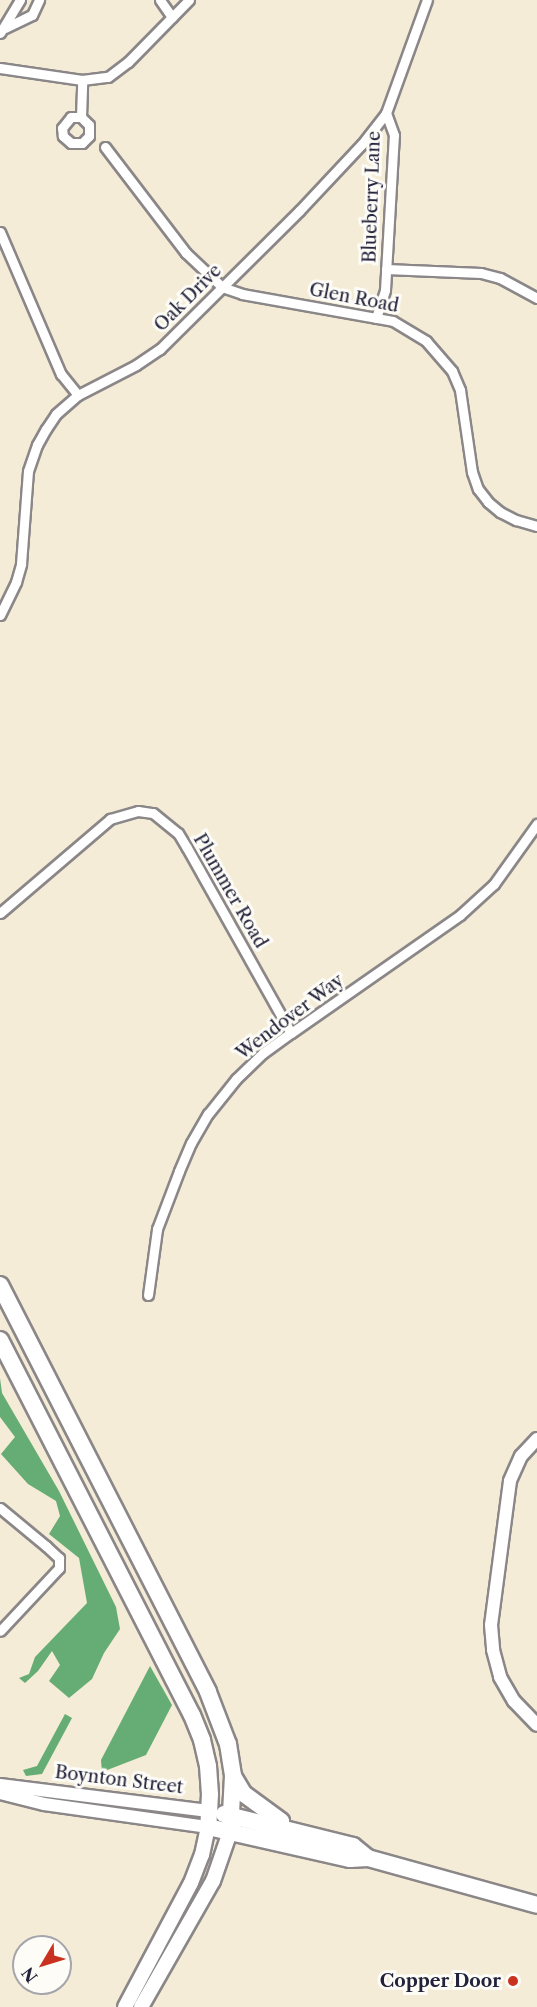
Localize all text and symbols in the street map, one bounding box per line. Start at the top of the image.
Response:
street label: Blueberry Lane [359,130,385,264]
street label: Oak Drive [150,260,226,336]
street label: Glen Road [308,279,400,317]
street label: Plummer Road [188,830,272,952]
street label: Wendover Way [232,969,348,1065]
street label: Boynton Street [54,1761,184,1799]
north arrow [12,1935,72,1995]
text: N [17,1963,42,1986]
place label: Copper Door [380,1970,501,1992]
marker: Copper Door [506,1974,520,1988]

